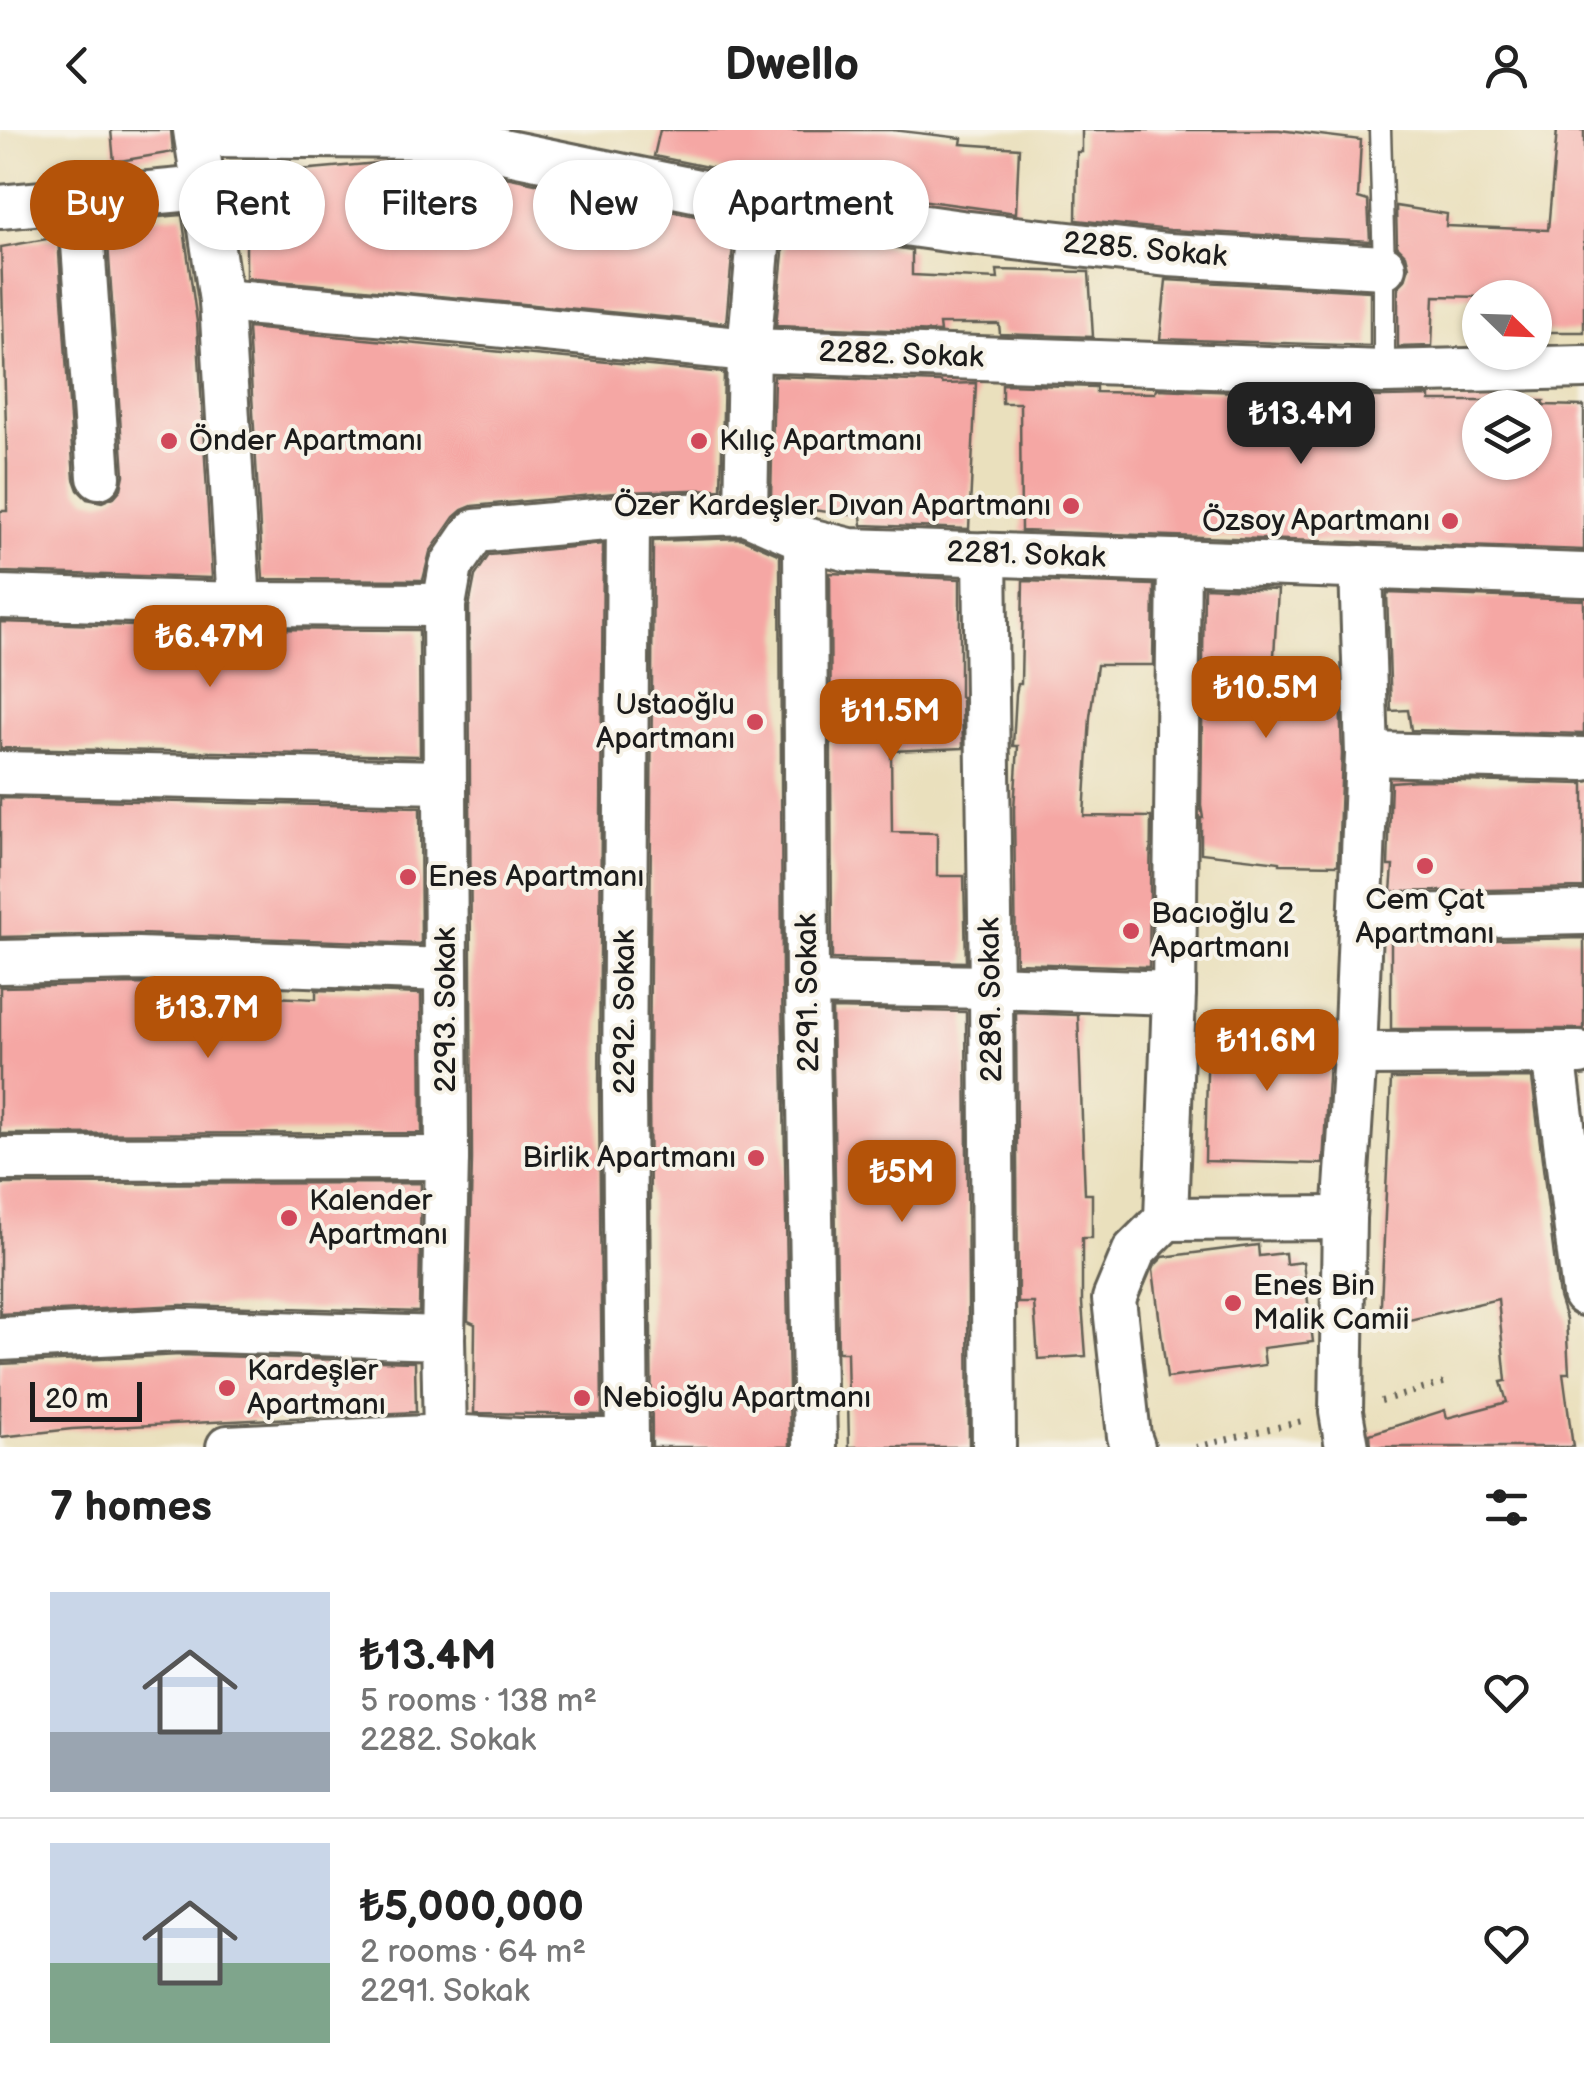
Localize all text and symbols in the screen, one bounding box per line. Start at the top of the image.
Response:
icon: back [50,38,105,93]
text: Dwello [725,38,859,93]
icon: person [1479,38,1534,93]
chip: Buy [30,160,159,250]
chip: Rent [179,160,325,250]
chip: Filters [345,160,513,250]
chip: New [533,160,673,250]
chip: Apartment [693,160,929,250]
street label: 2285. Sokak [1061,225,1229,275]
north arrow [1462,280,1552,370]
map controls [1462,280,1552,480]
street label: 2282. Sokak [818,334,984,376]
pin: ₺13.4M [1220,382,1382,467]
button: layers [1462,390,1552,480]
text: ₺13.4M [1249,395,1353,434]
place label: Önder Apartmanı [189,423,423,459]
place label: Kılıç Apartmanı [719,423,922,459]
marker: Önder Apartmanı [158,430,180,452]
marker: Kılıç Apartmanı [688,430,710,452]
place label: Özer Kardeşler Dıvan Apartmanı [614,488,1051,524]
marker: Özer Kardeşler Dıvan Apartmanı [1060,495,1082,517]
place label: Özsoy Apartmanı [1202,503,1430,539]
marker: Özsoy Apartmanı [1439,510,1461,532]
street label: 2281. Sokak [946,534,1106,576]
pin: ₺6.47M [129,605,291,690]
text: ₺6.47M [156,618,264,657]
pin: ₺10.5M [1185,656,1347,741]
text: ₺10.5M [1214,669,1318,708]
pin: ₺11.5M [810,679,972,764]
place label: Ustaoğlu Apartmanı [596,687,735,757]
text: ₺11.5M [842,692,940,731]
marker: Ustaoğlu Apartmanı [744,711,766,733]
marker: Cem Çat Apartmanı [1414,855,1436,877]
place label: Enes Apartmanı [428,859,644,895]
marker: Enes Apartmanı [397,866,419,888]
place label: Cem Çat Apartmanı [1356,882,1494,952]
place label: Bacıoğlu 2 Apartmanı [1151,896,1295,966]
street label: 2291. Sokak [789,913,827,1073]
street label: 2289. Sokak [972,917,1010,1083]
marker: Bacıoğlu 2 Apartmanı [1120,920,1142,942]
street label: 2293. Sokak [428,927,464,1093]
street label: 2292. Sokak [607,929,643,1094]
pin: ₺13.7M [127,976,289,1061]
text: ₺13.7M [157,989,259,1028]
pin: ₺11.6M [1186,1009,1348,1094]
text: ₺11.6M [1217,1022,1317,1061]
place label: Birlik Apartmanı [522,1140,736,1176]
pin: ₺5M [854,1140,950,1225]
marker: Birlik Apartmanı [745,1147,767,1169]
text: ₺5M [870,1153,934,1192]
place label: Kalender Apartmanı [309,1183,448,1253]
marker: Kalender Apartmanı [278,1207,300,1229]
place label: Enes Bin Malik Camii [1253,1268,1410,1338]
marker: Enes Bin Malik Camii [1222,1292,1244,1314]
place label: Kardeşler Apartmanı [247,1353,386,1423]
scale bar [30,1377,142,1422]
marker: Kardeşler Apartmanı [216,1377,238,1399]
place label: Nebioğlu Apartmanı [602,1380,871,1416]
text: 20 m [45,1383,109,1416]
marker: Nebioğlu Apartmanı [571,1387,593,1409]
icon: filters [1479,1480,1534,1535]
text: 7 homes [50,1482,212,1533]
text: ₺13.4M [360,1631,496,1682]
icon: home [130,1632,250,1752]
icon: heart [1479,1665,1534,1720]
text: 5 rooms · 138 m² [360,1682,597,1721]
text: 2282. Sokak [360,1721,536,1760]
text: ₺5,000,000 [360,1882,584,1933]
icon: home [130,1883,250,2003]
icon: heart [1479,1916,1534,1971]
text: 2 rooms · 64 m² [360,1933,586,1972]
text: 2291. Sokak [360,1972,529,2011]

